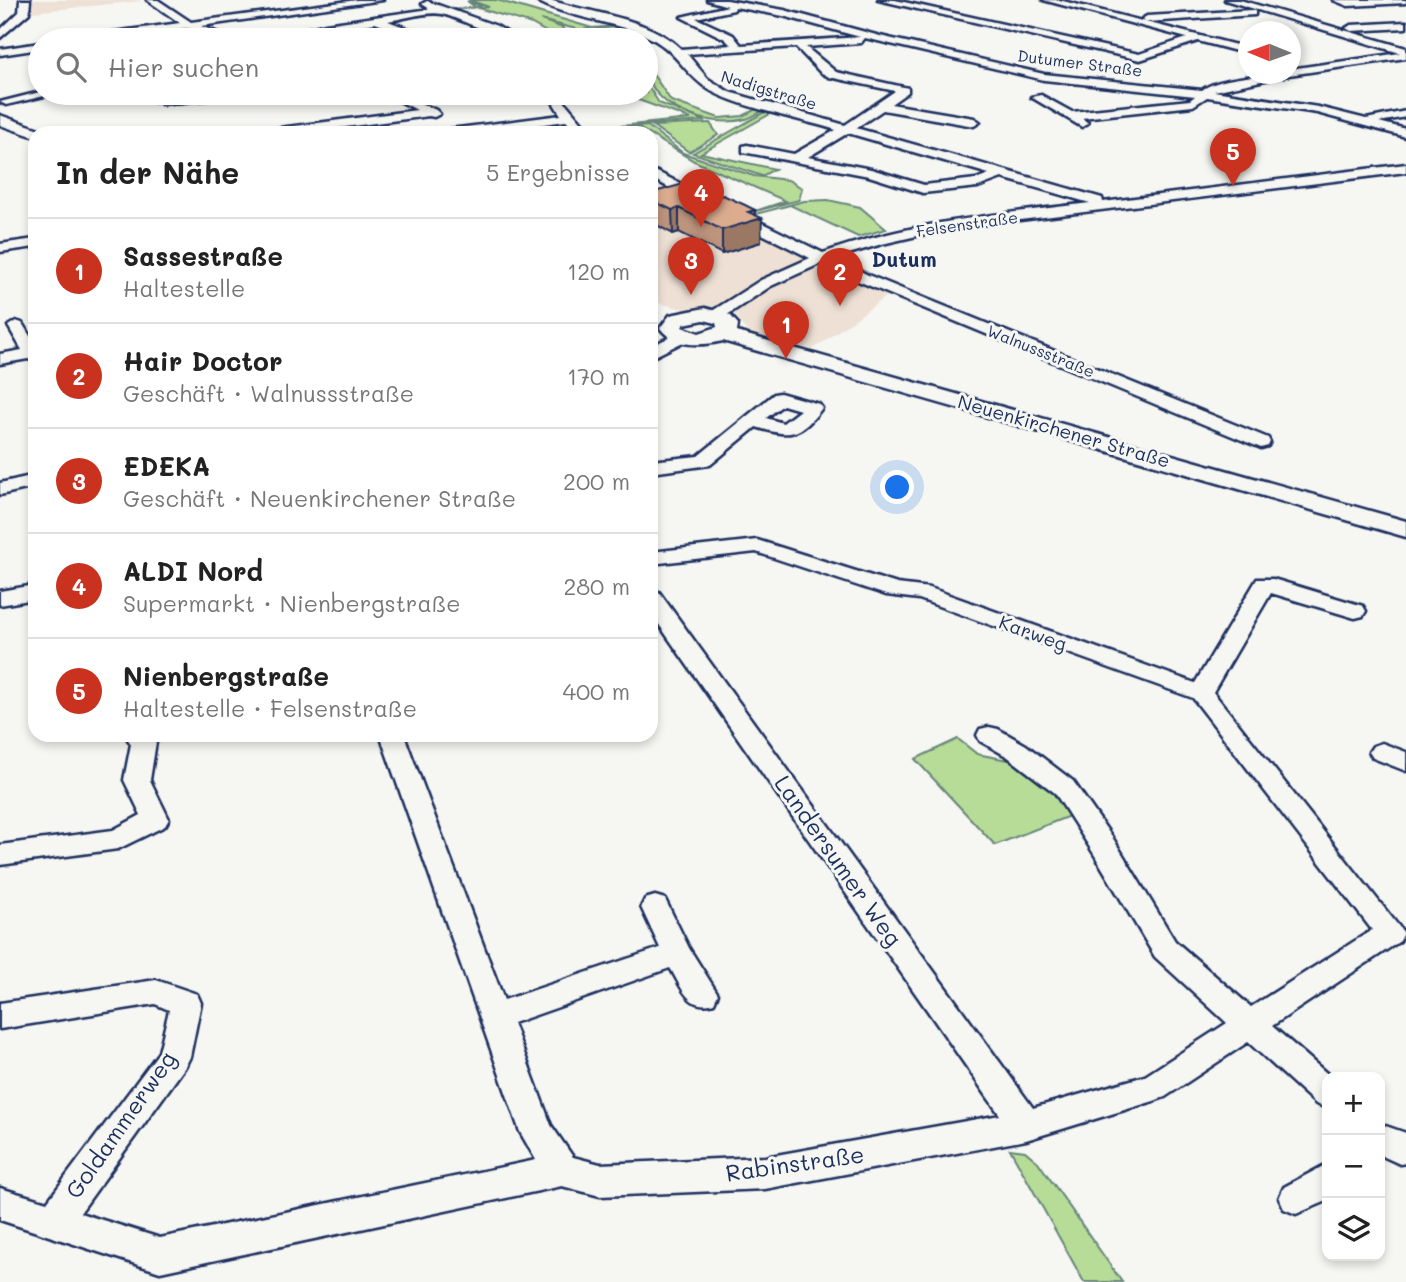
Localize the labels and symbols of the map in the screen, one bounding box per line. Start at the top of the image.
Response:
north arrow [1238,21,1301,84]
street label: Dutumer Straße [1017,44,1144,81]
street label: Nadigstraße [719,65,820,114]
pin: 5 [1210,128,1256,186]
pin: 4 [678,169,724,227]
street label: Felsenstraße [915,206,1019,241]
pin: 3 [668,237,714,295]
district label: Dutum [871,245,937,272]
pin: 2 [817,248,863,306]
pin: 1 [763,301,809,359]
street label: Walnussstraße [984,319,1098,382]
street label: Neuenkirchener Straße [955,388,1173,473]
your location [880,470,914,504]
street label: Karweg [996,609,1071,656]
street label: Landersumer Weg [768,769,909,952]
street label: Goldammerweg [58,1045,182,1204]
street label: Rabinstraße [724,1138,866,1188]

